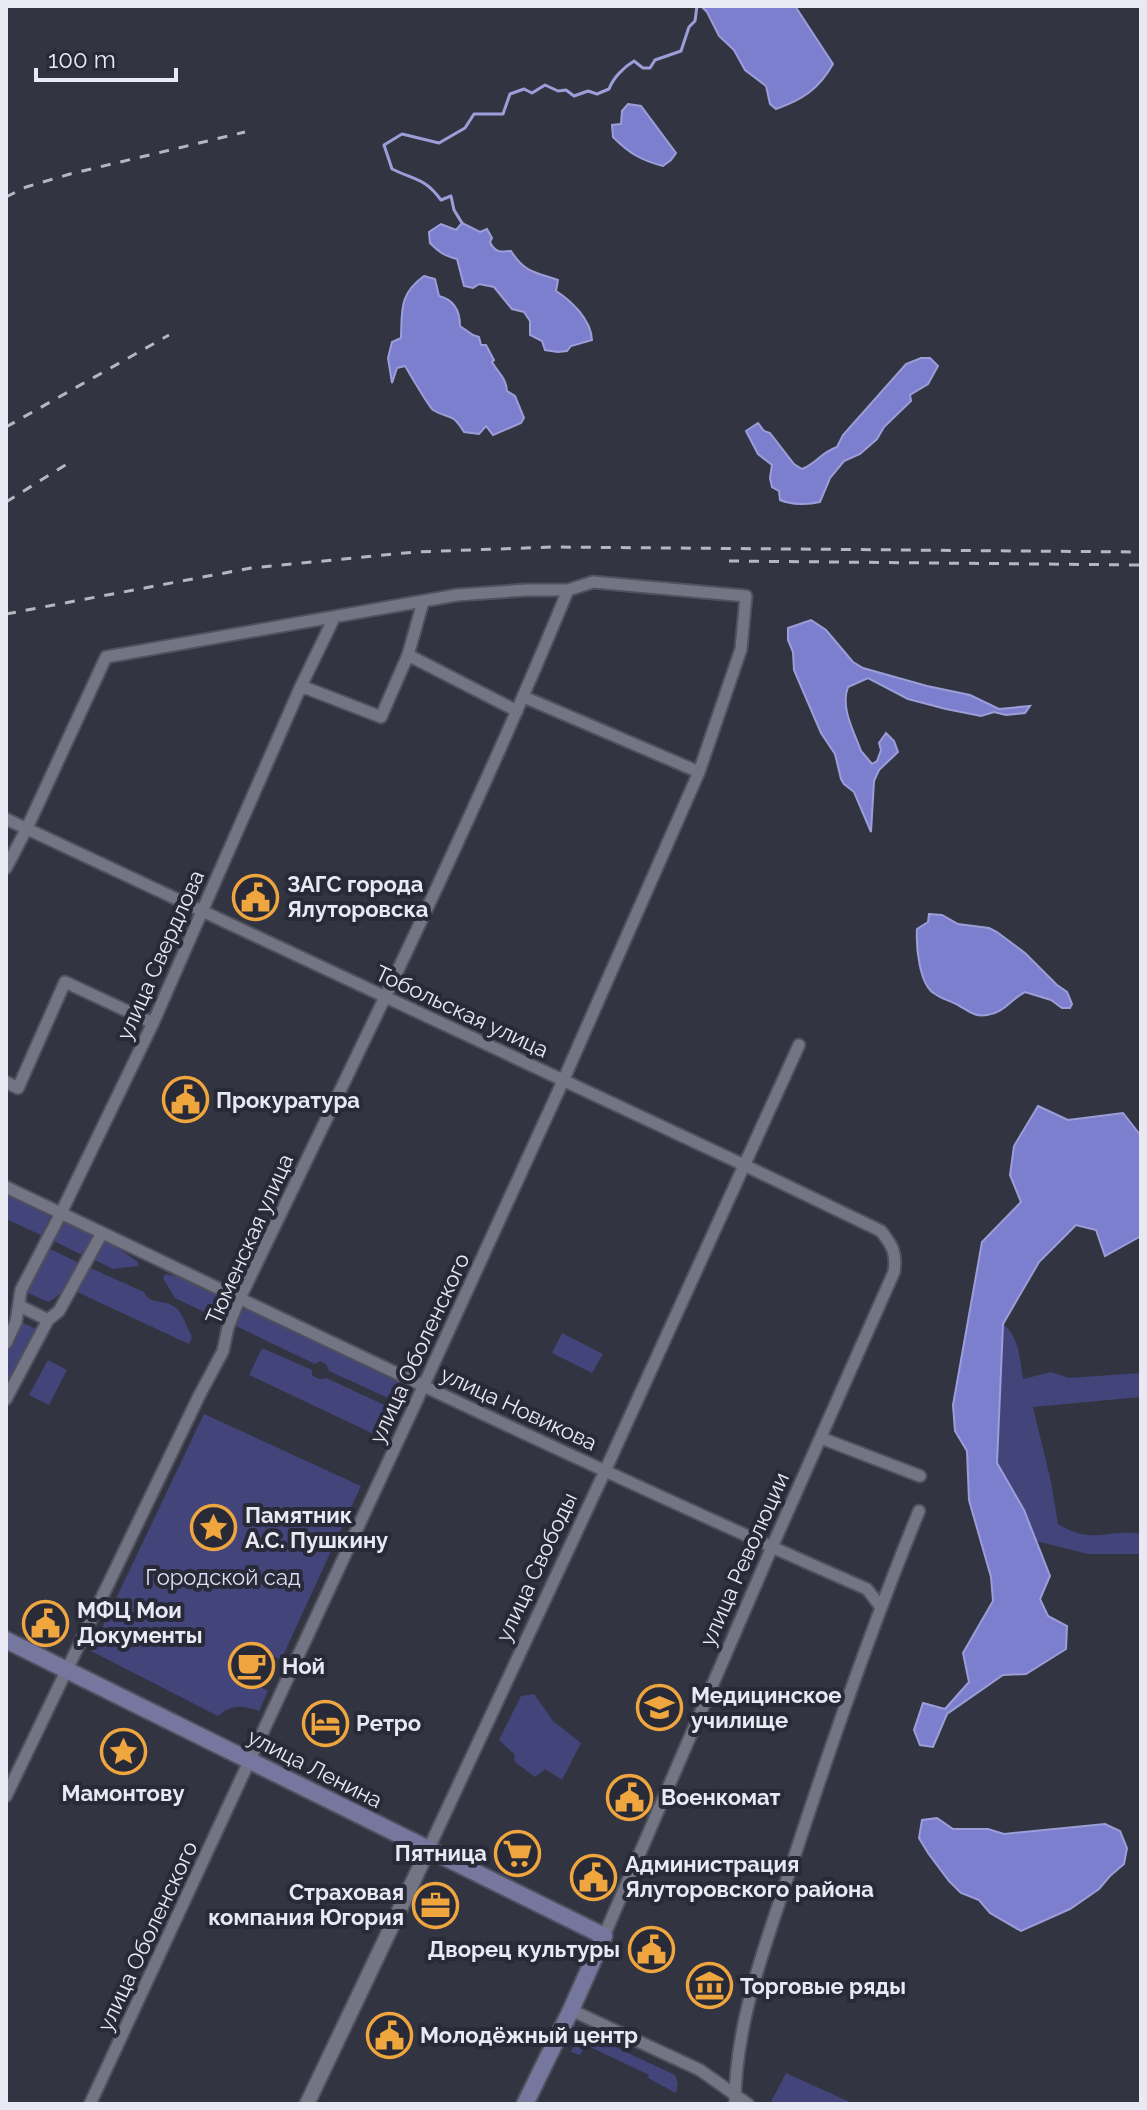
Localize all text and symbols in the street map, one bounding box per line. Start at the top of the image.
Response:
scale bar [36,32,176,82]
text: 100 m [48,45,116,74]
street label: улица Свердлова [111,866,209,1044]
place label: ЗАГС города Ялуторовска [287,871,428,922]
public building icon: ЗАГС города Ялуторовска [232,873,280,921]
street label: Тобольская улица [371,960,553,1062]
public building icon: Прокуратура [161,1076,209,1124]
place label: Прокуратура [216,1087,360,1113]
street label: Тюменская улица [200,1150,298,1328]
street label: улица Оболенского [363,1249,475,1447]
street label: улица Новикова [437,1360,601,1456]
street label: улица Революции [694,1468,794,1650]
street label: улица Свободы [490,1488,582,1646]
place label: Памятник А.С. Пушкину [245,1502,388,1553]
place icon: Памятник А.С. Пушкину [190,1504,238,1552]
park label: Городской сад [145,1564,301,1590]
place label: МФЦ Мои Документы [77,1597,203,1648]
public building icon: МФЦ Мои Документы [22,1599,70,1647]
cafe icon: Ной [227,1642,275,1690]
place label: Ной [282,1653,325,1679]
place label: Медицинское училище [691,1682,842,1733]
school or university icon: Медицинское училище [636,1684,684,1732]
hotel icon: Ретро [301,1699,349,1747]
place label: Ретро [356,1710,421,1736]
street label: улица Ленина [243,1723,387,1813]
place icon: Мамонтову [99,1728,147,1776]
public building icon: Военкомат [606,1773,654,1821]
place label: Мамонтову [62,1780,185,1806]
place label: Военкомат [661,1784,781,1810]
supermarket icon: Пятница [494,1829,542,1877]
street label: улица Оболенского [91,1837,203,2035]
place label: Пятница [395,1840,487,1866]
place label: Администрация Ялуторовского района [625,1851,874,1902]
public building icon: Администрация Ялуторовского района [570,1853,618,1901]
place label: Страховая компания Югория [208,1879,404,1930]
office icon: Страховая компания Югория [411,1881,459,1929]
public building icon: Дворец культуры [627,1925,675,1973]
place label: Дворец культуры [428,1936,620,1962]
museum icon: Торговые ряды [685,1962,733,2010]
place label: Торговые ряды [740,1973,906,1999]
public building icon: Молодёжный центр [365,2011,413,2059]
place label: Молодёжный центр [420,2022,638,2048]

